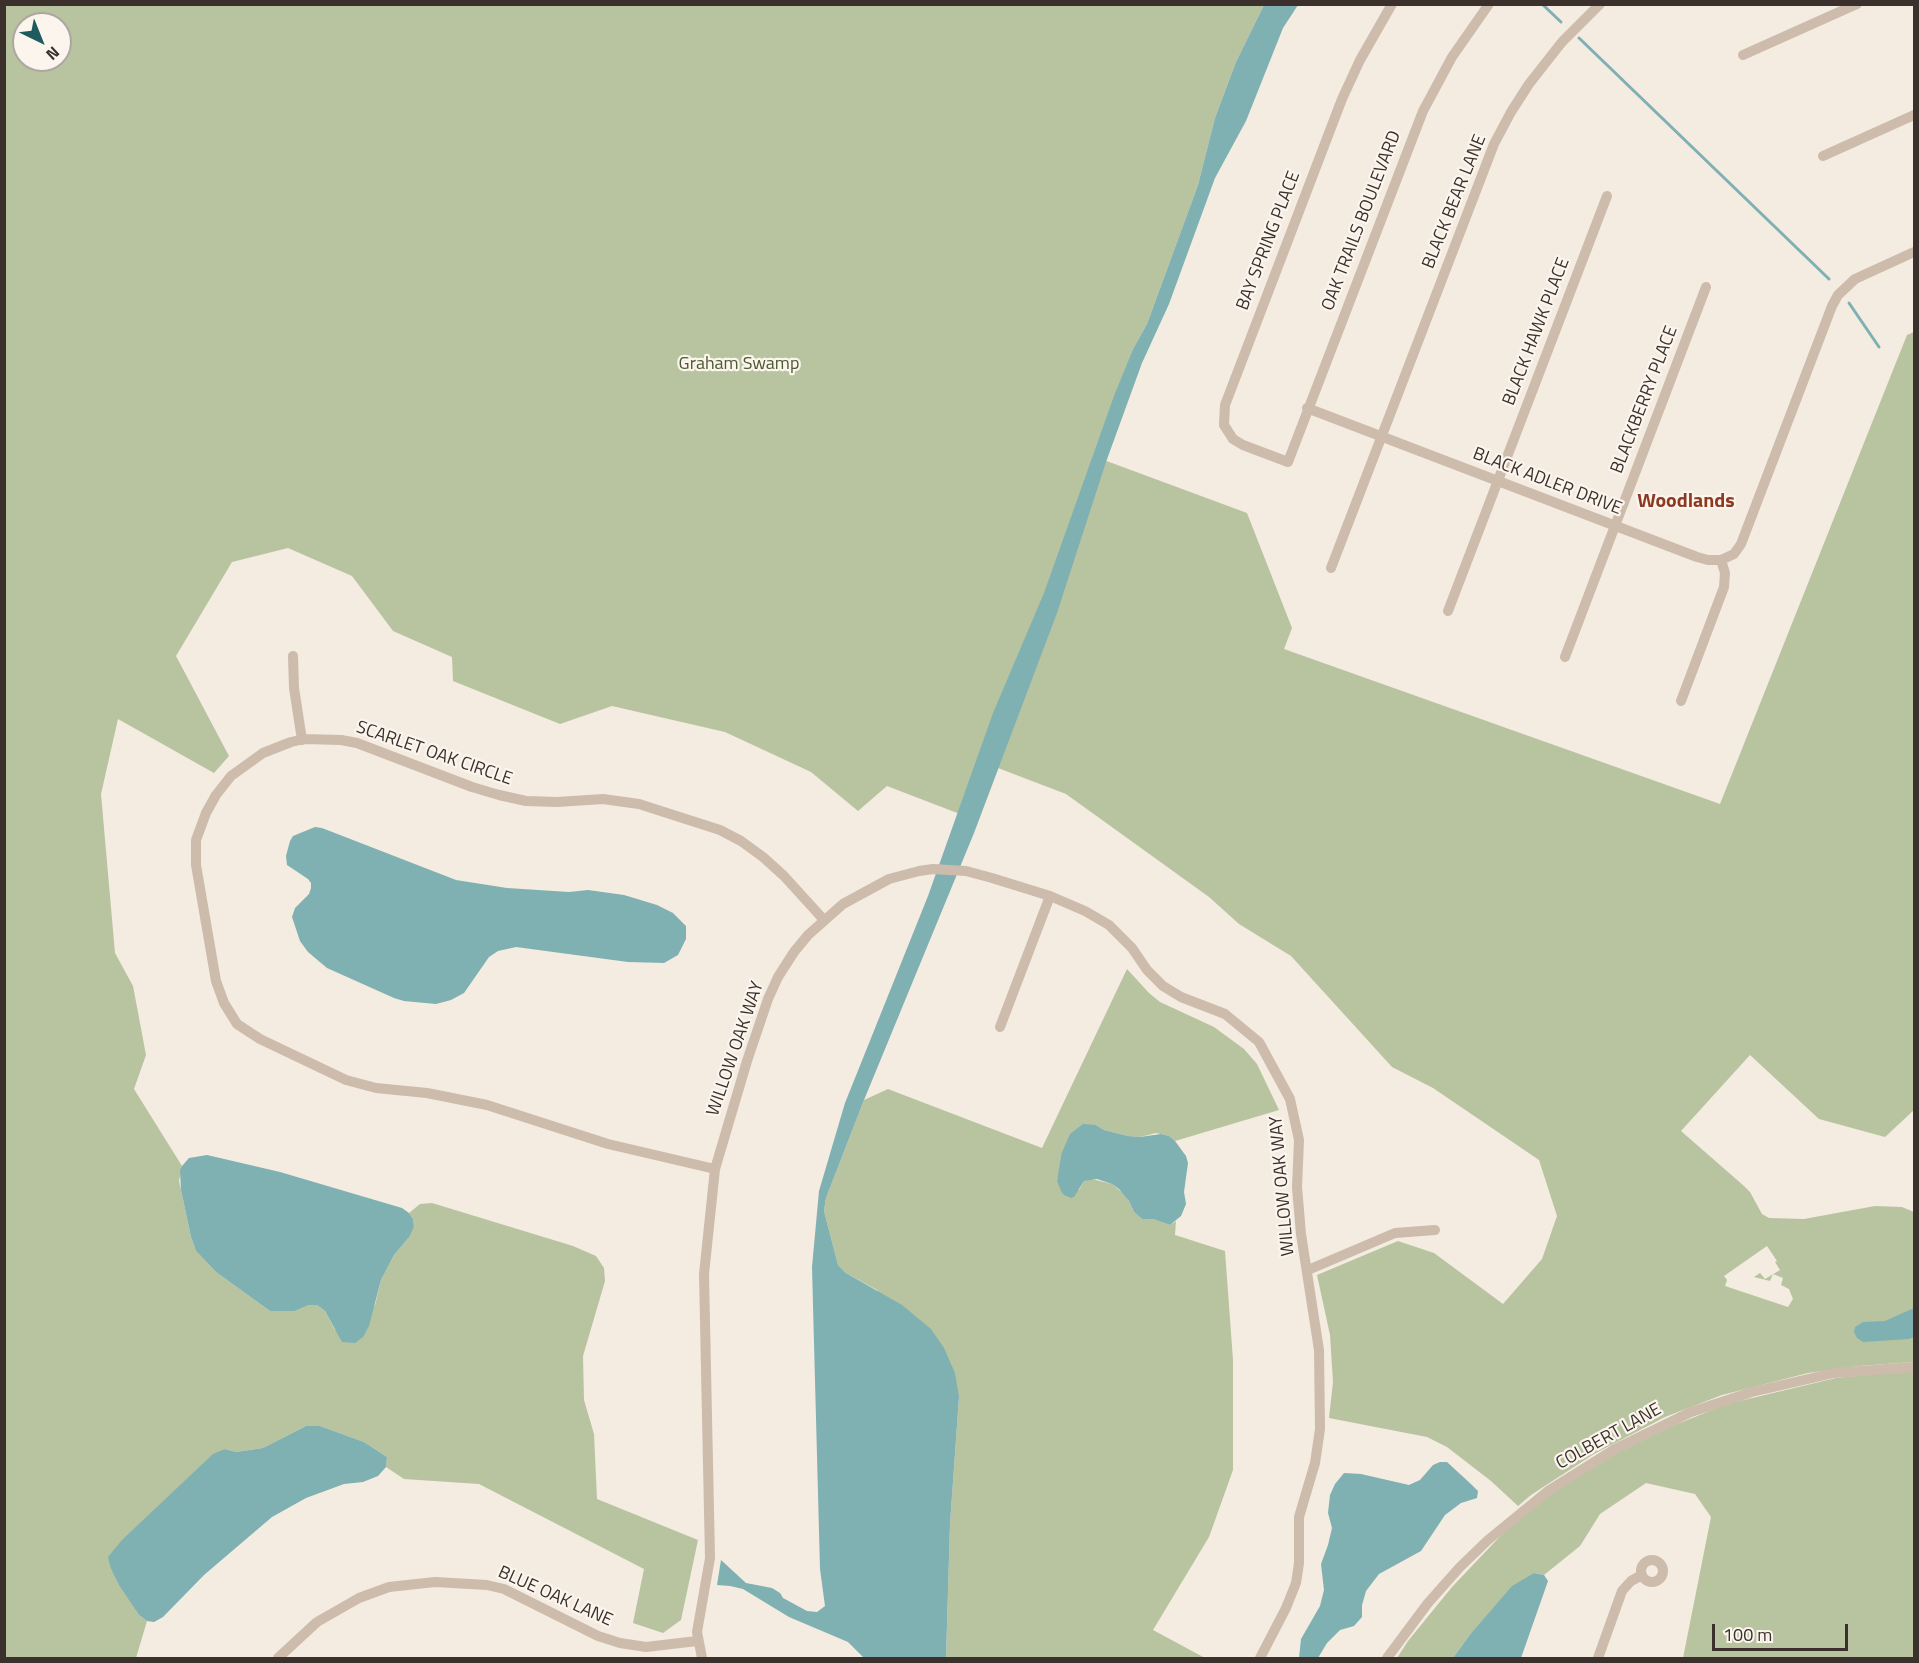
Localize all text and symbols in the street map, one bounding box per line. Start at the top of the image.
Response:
north arrow [12,12,72,72]
text: N [41,41,65,66]
street label: OAK TRAILS BOULEVARD [1318,128,1406,314]
street label: BLACK BEAR LANE [1418,132,1492,272]
street label: BAY SPRING PLACE [1233,168,1305,314]
street label: BLACK HAWK PLACE [1499,255,1575,409]
street label: BLACKBERRY PLACE [1607,323,1683,477]
park label: Graham Swamp [679,354,799,376]
street label: BLACK ADLER DRIVE [1470,444,1624,520]
district label: Woodlands [1637,490,1735,514]
street label: SCARLET OAK CIRCLE [353,717,515,791]
street label: WILLOW OAK WAY [703,979,769,1119]
street label: WILLOW OAK WAY [1266,1115,1300,1257]
street label: COLBERT LANE [1553,1399,1665,1475]
street label: BLUE OAK LANE [494,1562,616,1632]
scale bar [1715,1612,1852,1650]
text: 100 m [1723,1621,1772,1648]

